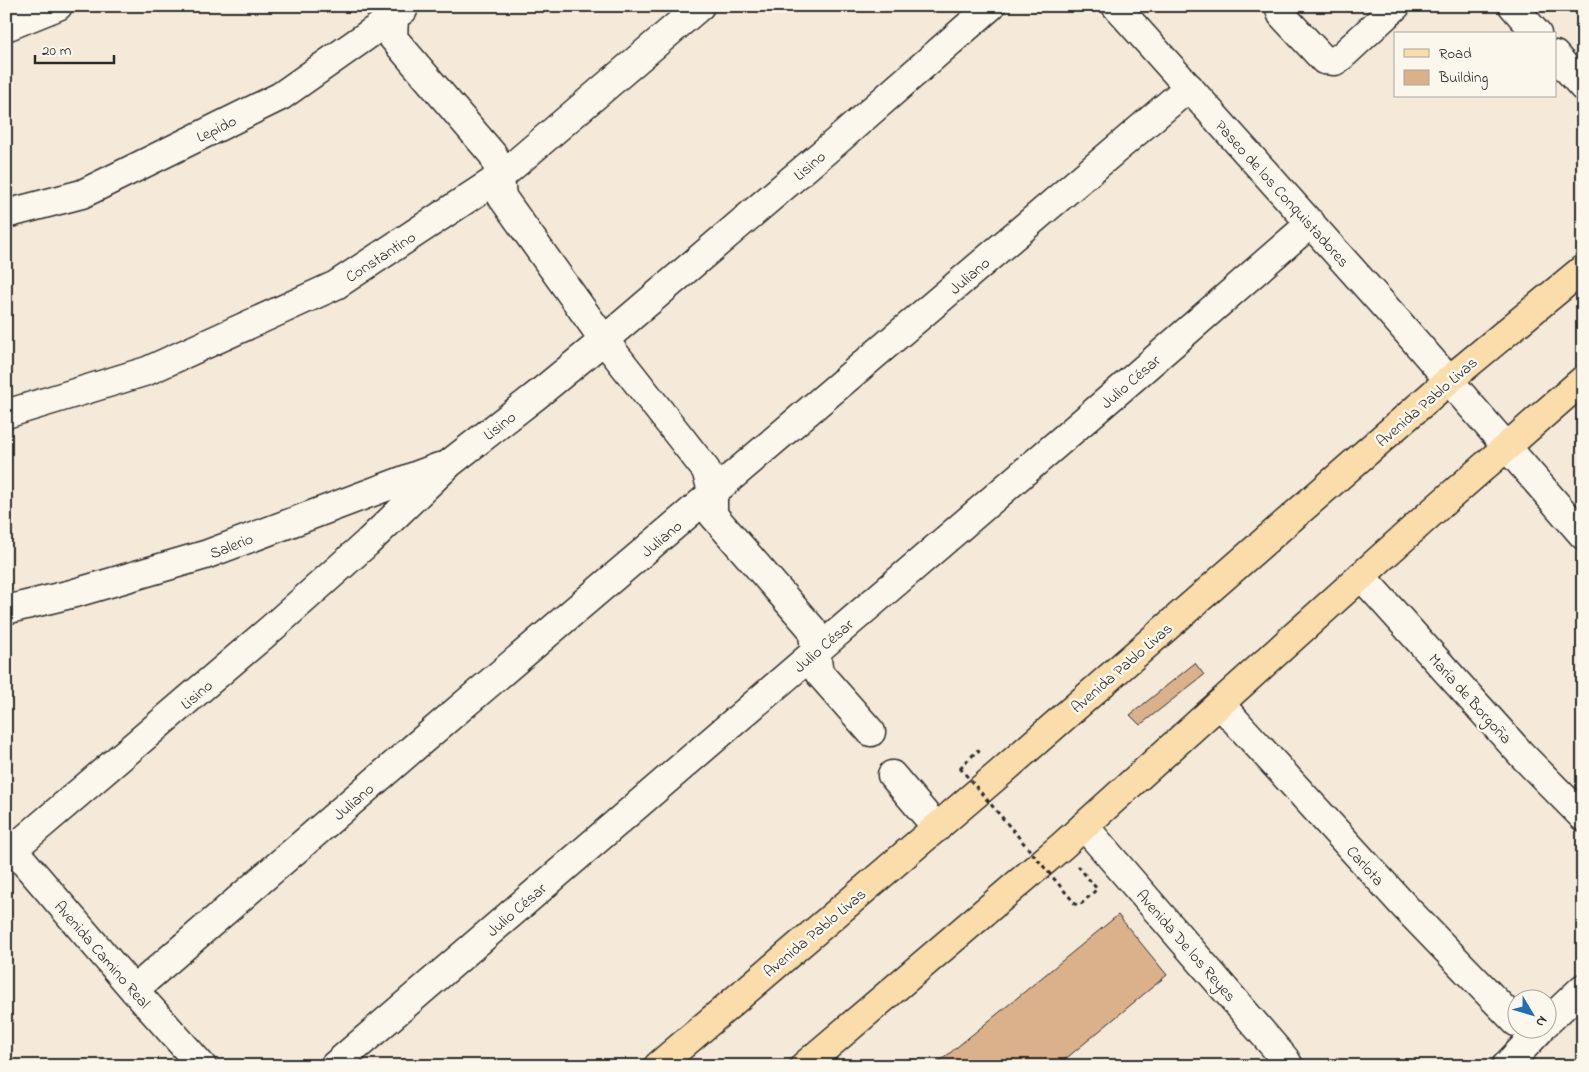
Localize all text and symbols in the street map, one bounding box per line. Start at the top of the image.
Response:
scale bar [35,32,114,64]
legend [1394,32,1556,98]
text: 20 m [42,40,72,62]
text: Road [1439,43,1472,65]
text: Building [1438,67,1488,90]
street label: Lepido [193,110,241,150]
street label: Paseo de los Conquistadores [1209,115,1354,273]
street label: Lisino [789,146,832,187]
street label: Constantino [341,226,421,289]
street label: Juliano [945,252,996,301]
street label: Julio César [1096,350,1167,415]
street label: Avenida Pablo Livas [1371,352,1483,453]
street label: Lisino [479,406,522,447]
street label: Juliano [636,515,688,564]
street label: Salerio [206,528,257,566]
street label: Julio César [789,614,860,679]
street label: Avenida Pablo Livas [1066,618,1178,719]
street label: María de Borgoña [1422,649,1517,750]
street label: Lisino [176,675,219,716]
street label: Juliano [329,778,380,827]
street label: Carlota [1340,841,1389,892]
street label: Julio César [482,878,553,943]
street label: Avenida Pablo Livas [759,883,872,984]
street label: Avenida De los Reyes [1130,885,1241,1008]
street label: Avenida Camino Real [48,896,155,1015]
north arrow [1506,990,1556,1040]
text: N [1530,1011,1552,1031]

